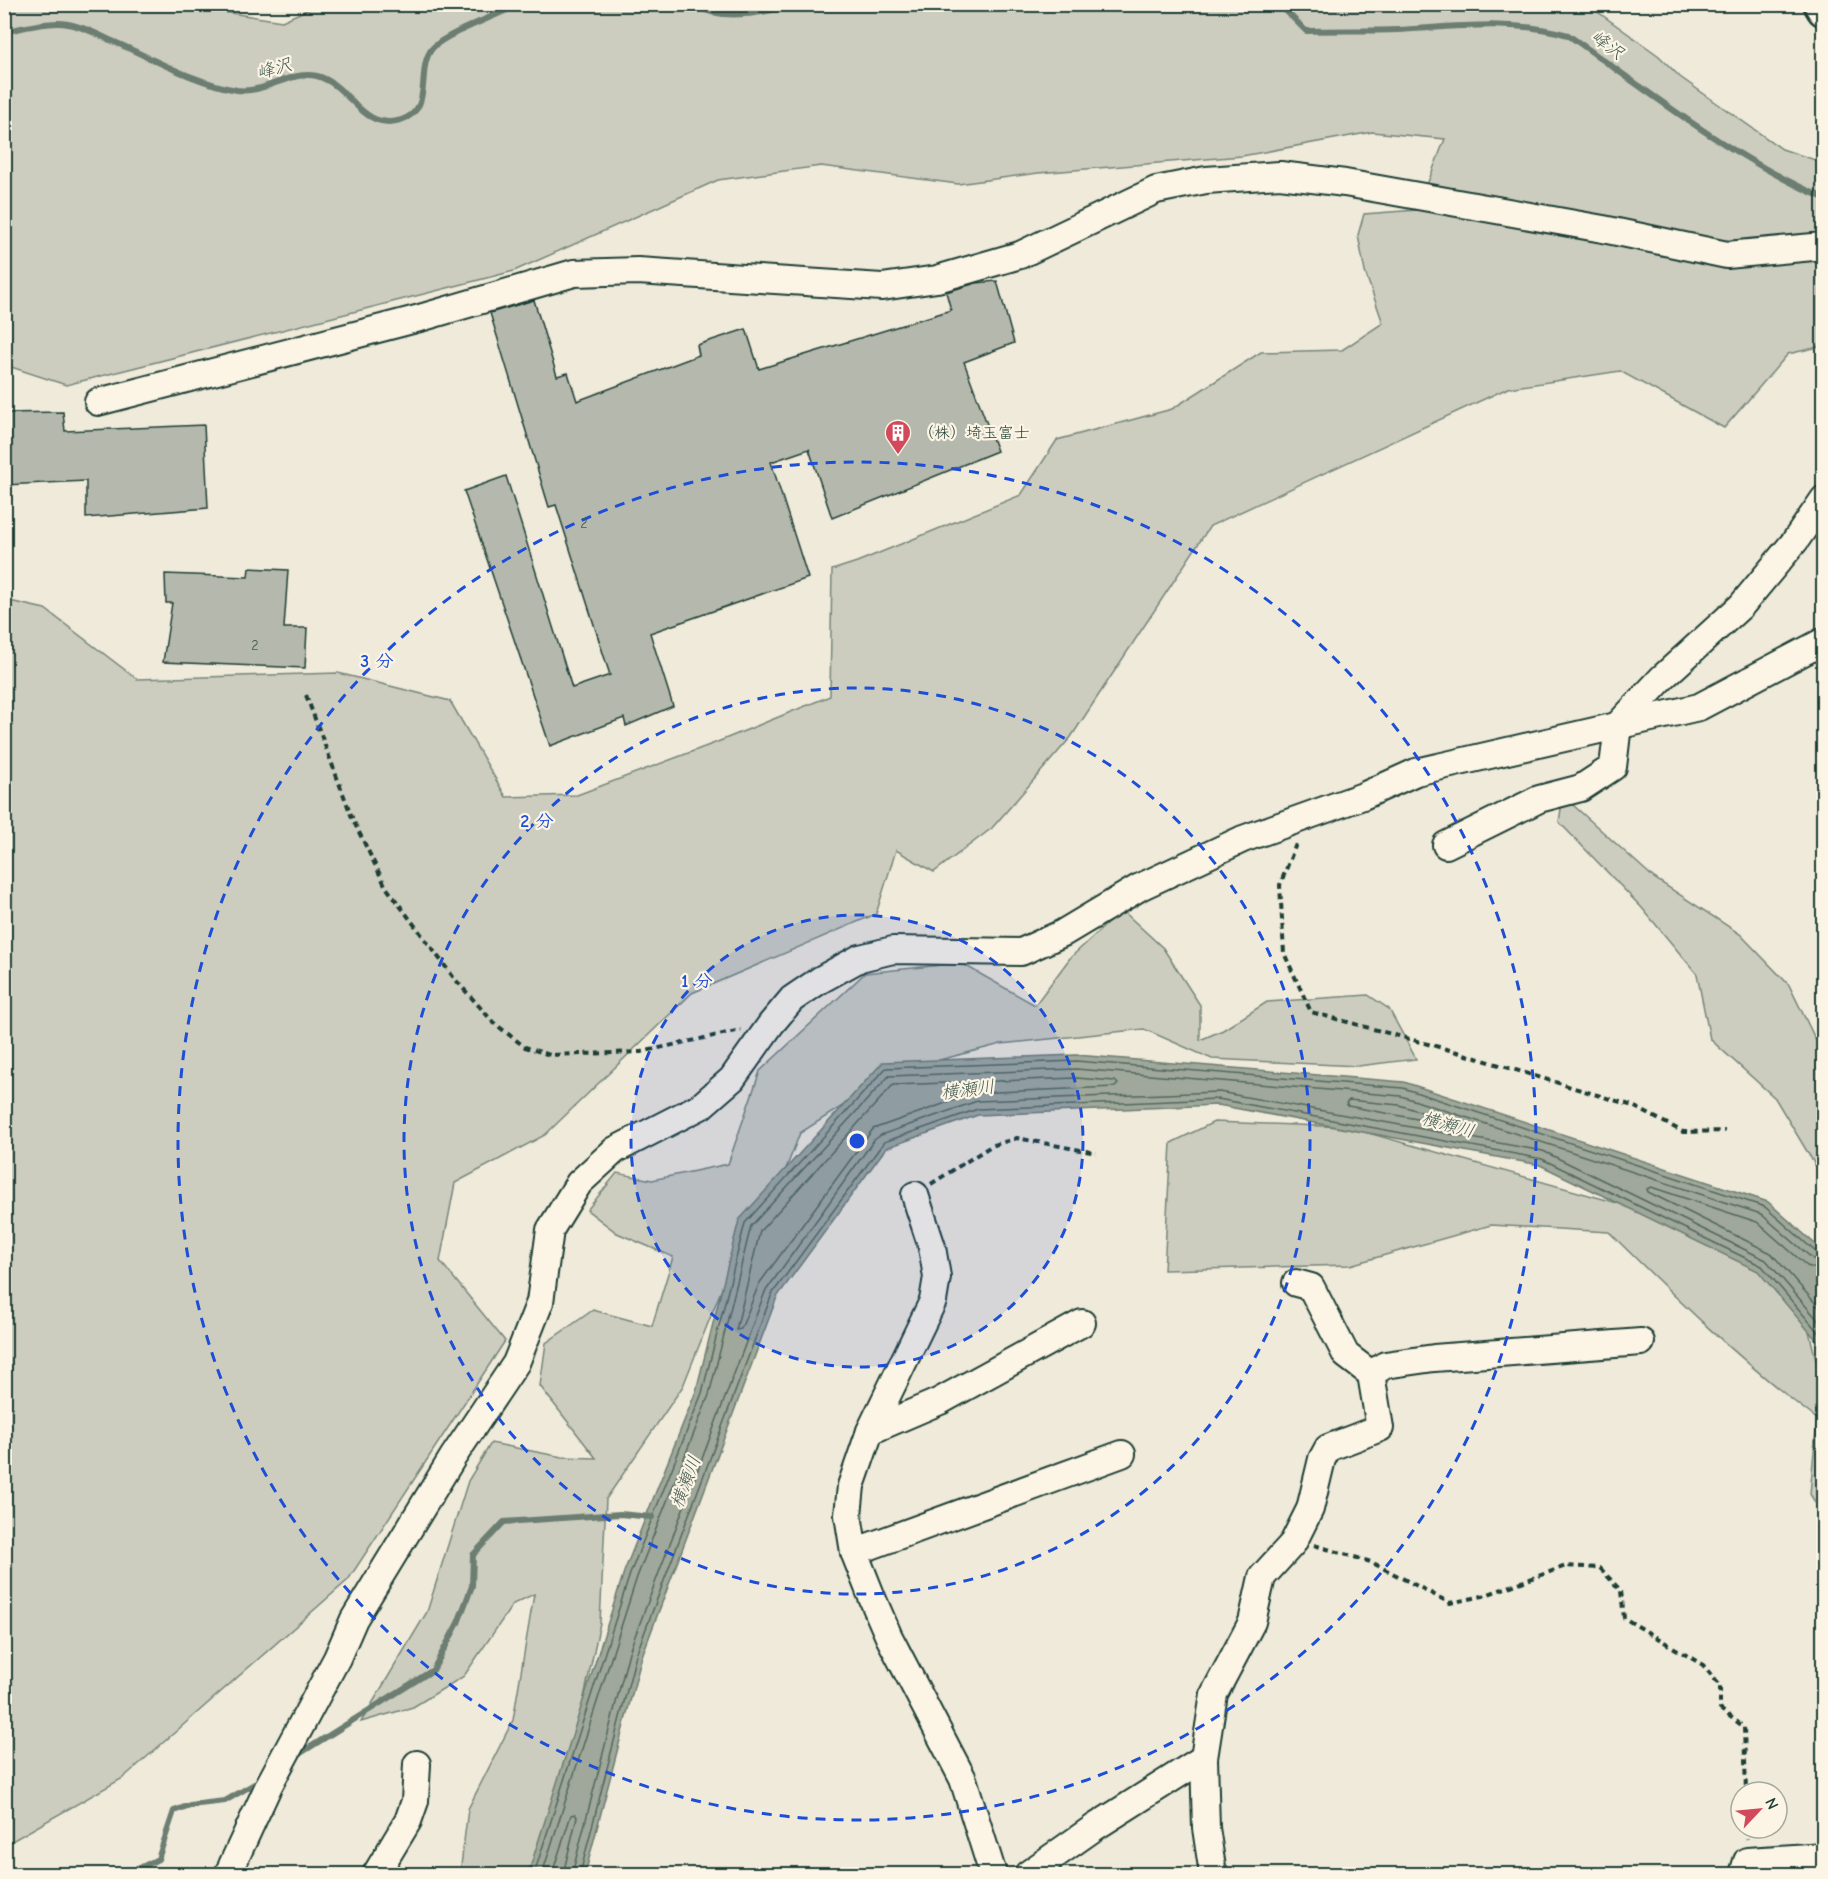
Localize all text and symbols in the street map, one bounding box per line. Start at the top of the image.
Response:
water label: 峰沢 [1586,26,1629,65]
water label: 峰沢 [254,54,295,84]
building icon: （株）埼玉富士 [883,418,913,456]
place label: （株）埼玉富士 [918,424,1030,442]
house number: 2 [580,515,588,532]
house number: 2 [251,637,259,654]
text: 3 分 [360,651,394,672]
text: 2 分 [520,811,554,832]
text: 1 分 [681,971,713,992]
water label: 横瀬川 [940,1076,996,1104]
water label: 横瀬川 [1419,1108,1477,1142]
centre of rings [847,1131,867,1151]
water label: 横瀬川 [667,1453,705,1511]
north arrow [1729,1780,1789,1840]
text: N [1761,1795,1782,1812]

